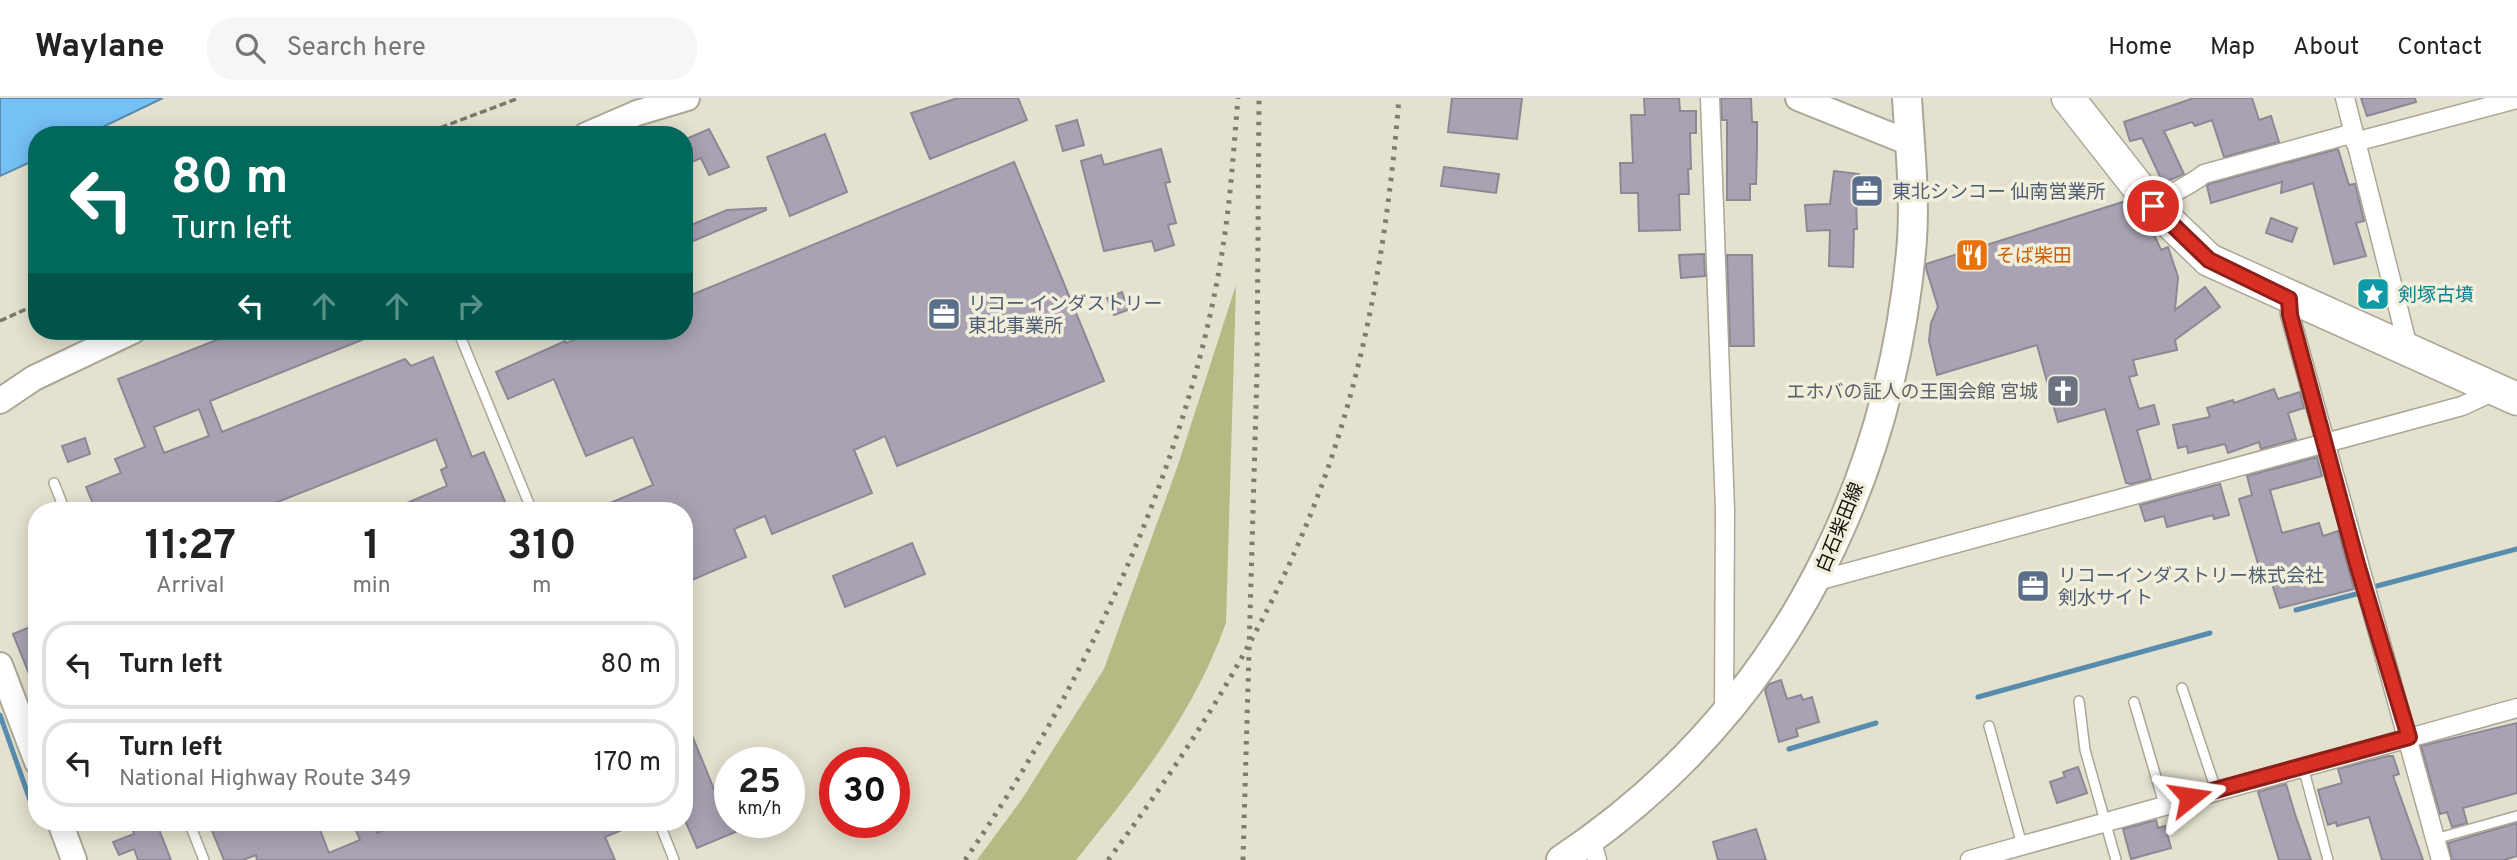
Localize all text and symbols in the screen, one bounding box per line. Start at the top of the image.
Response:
search box [207,17,697,80]
text: Waylane [35,27,165,69]
icon: search [231,29,269,67]
text: Search here [287,32,426,65]
text: Home [2108,33,2172,63]
text: Map [2210,33,2255,63]
text: About [2293,33,2359,63]
text: Contact [2397,33,2482,63]
text: 80 m [171,149,288,211]
icon: left [56,154,147,245]
office icon: 東北シンコー 仙南営業所 [1848,172,1886,210]
pin [2123,176,2183,236]
place label: 東北シンコー 仙南営業所 [1892,181,2105,205]
icon: arrive [2134,187,2172,225]
text: Turn left [171,210,292,250]
restaurant icon: そば柴田 [1953,236,1991,274]
place label: そば柴田 [1996,245,2072,269]
place icon: 剣塚古墳 [2354,275,2392,313]
place label: 剣塚古墳 [2398,284,2474,308]
icon: left [232,287,270,325]
icon: ahead [305,287,343,325]
icon: ahead [378,287,416,325]
icon: right [451,287,489,325]
place label: リコー インダストリー 東北事業所 [968,293,1162,339]
office icon: リコー インダストリー 東北事業所 [925,295,963,333]
church icon: エホバの証人の王国会館 宮城 [2044,372,2082,410]
place label: エホバの証人の王国会館 宮城 [1787,381,2038,405]
street label: 白石柴田線 [1812,479,1870,576]
text: 11:27 [144,521,236,574]
text: 1 [363,521,380,574]
text: 310 [507,521,577,574]
place label: リコーインダストリー株式会社 剣水サイト [2058,565,2324,611]
office icon: リコーインダストリー株式会社 剣水サイト [2014,567,2052,605]
text: Arrival [156,572,224,601]
text: min [352,572,391,601]
text: m [532,572,552,601]
icon: left [60,646,98,684]
text: Turn left [119,649,223,682]
text: 80 m [601,649,661,682]
text: Turn left [119,732,223,765]
icon: left [60,744,98,782]
text: 170 m [594,747,661,780]
speed limit sign: 30 [819,747,910,838]
position arrow [2153,760,2227,834]
text: 25 [738,761,781,805]
text: National Highway Route 349 [119,765,411,794]
text: km/h [738,798,781,821]

